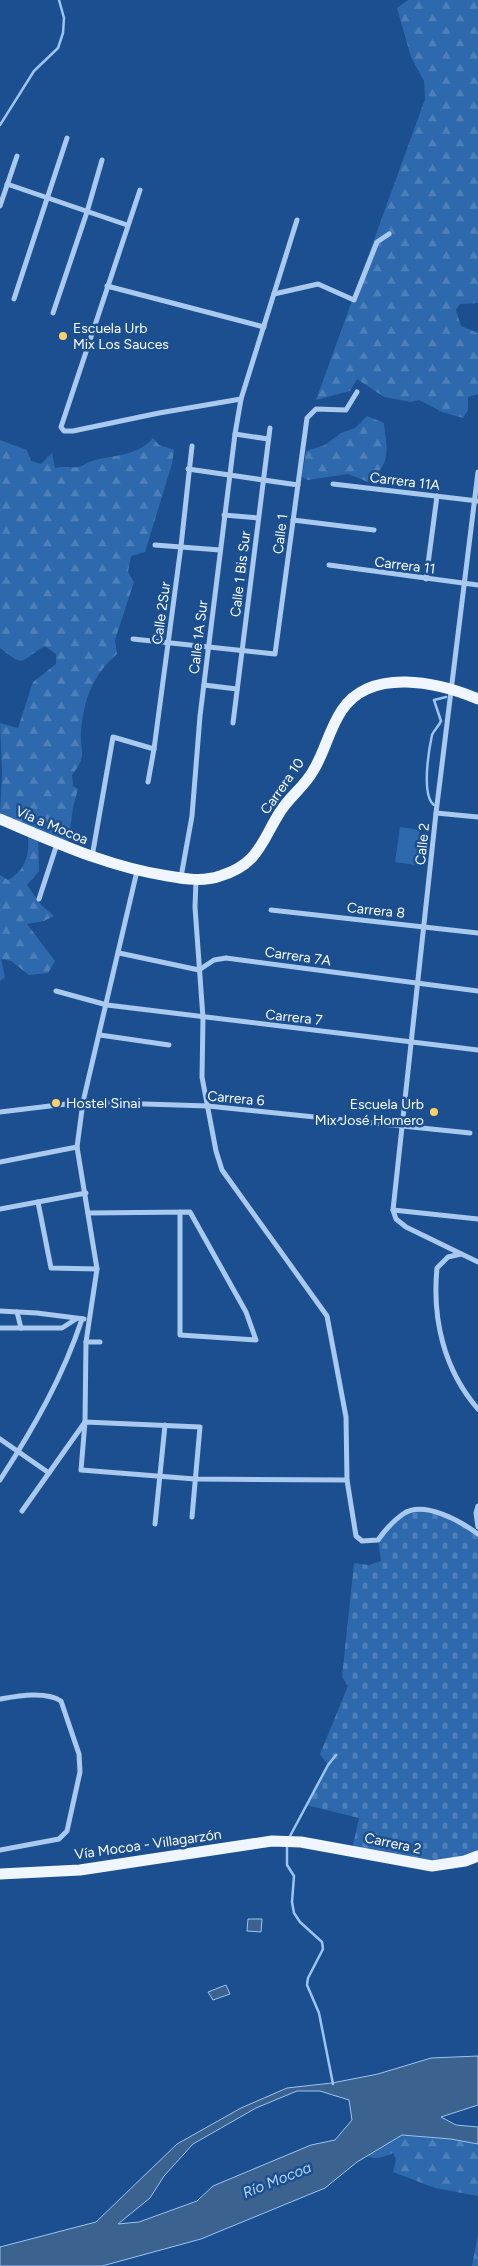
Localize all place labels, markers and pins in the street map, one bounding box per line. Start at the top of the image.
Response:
place label: Escuela Urb Mix Los Sauces [73,320,169,353]
marker: Escuela Urb Mix Los Sauces [57,330,69,342]
place label: Hostel Sinai [66,1095,141,1112]
place label: Escuela Urb Mix José Homero [315,1096,424,1129]
marker: Hostel Sinai [50,1097,62,1109]
marker: Escuela Urb Mix José Homero [428,1106,440,1118]

